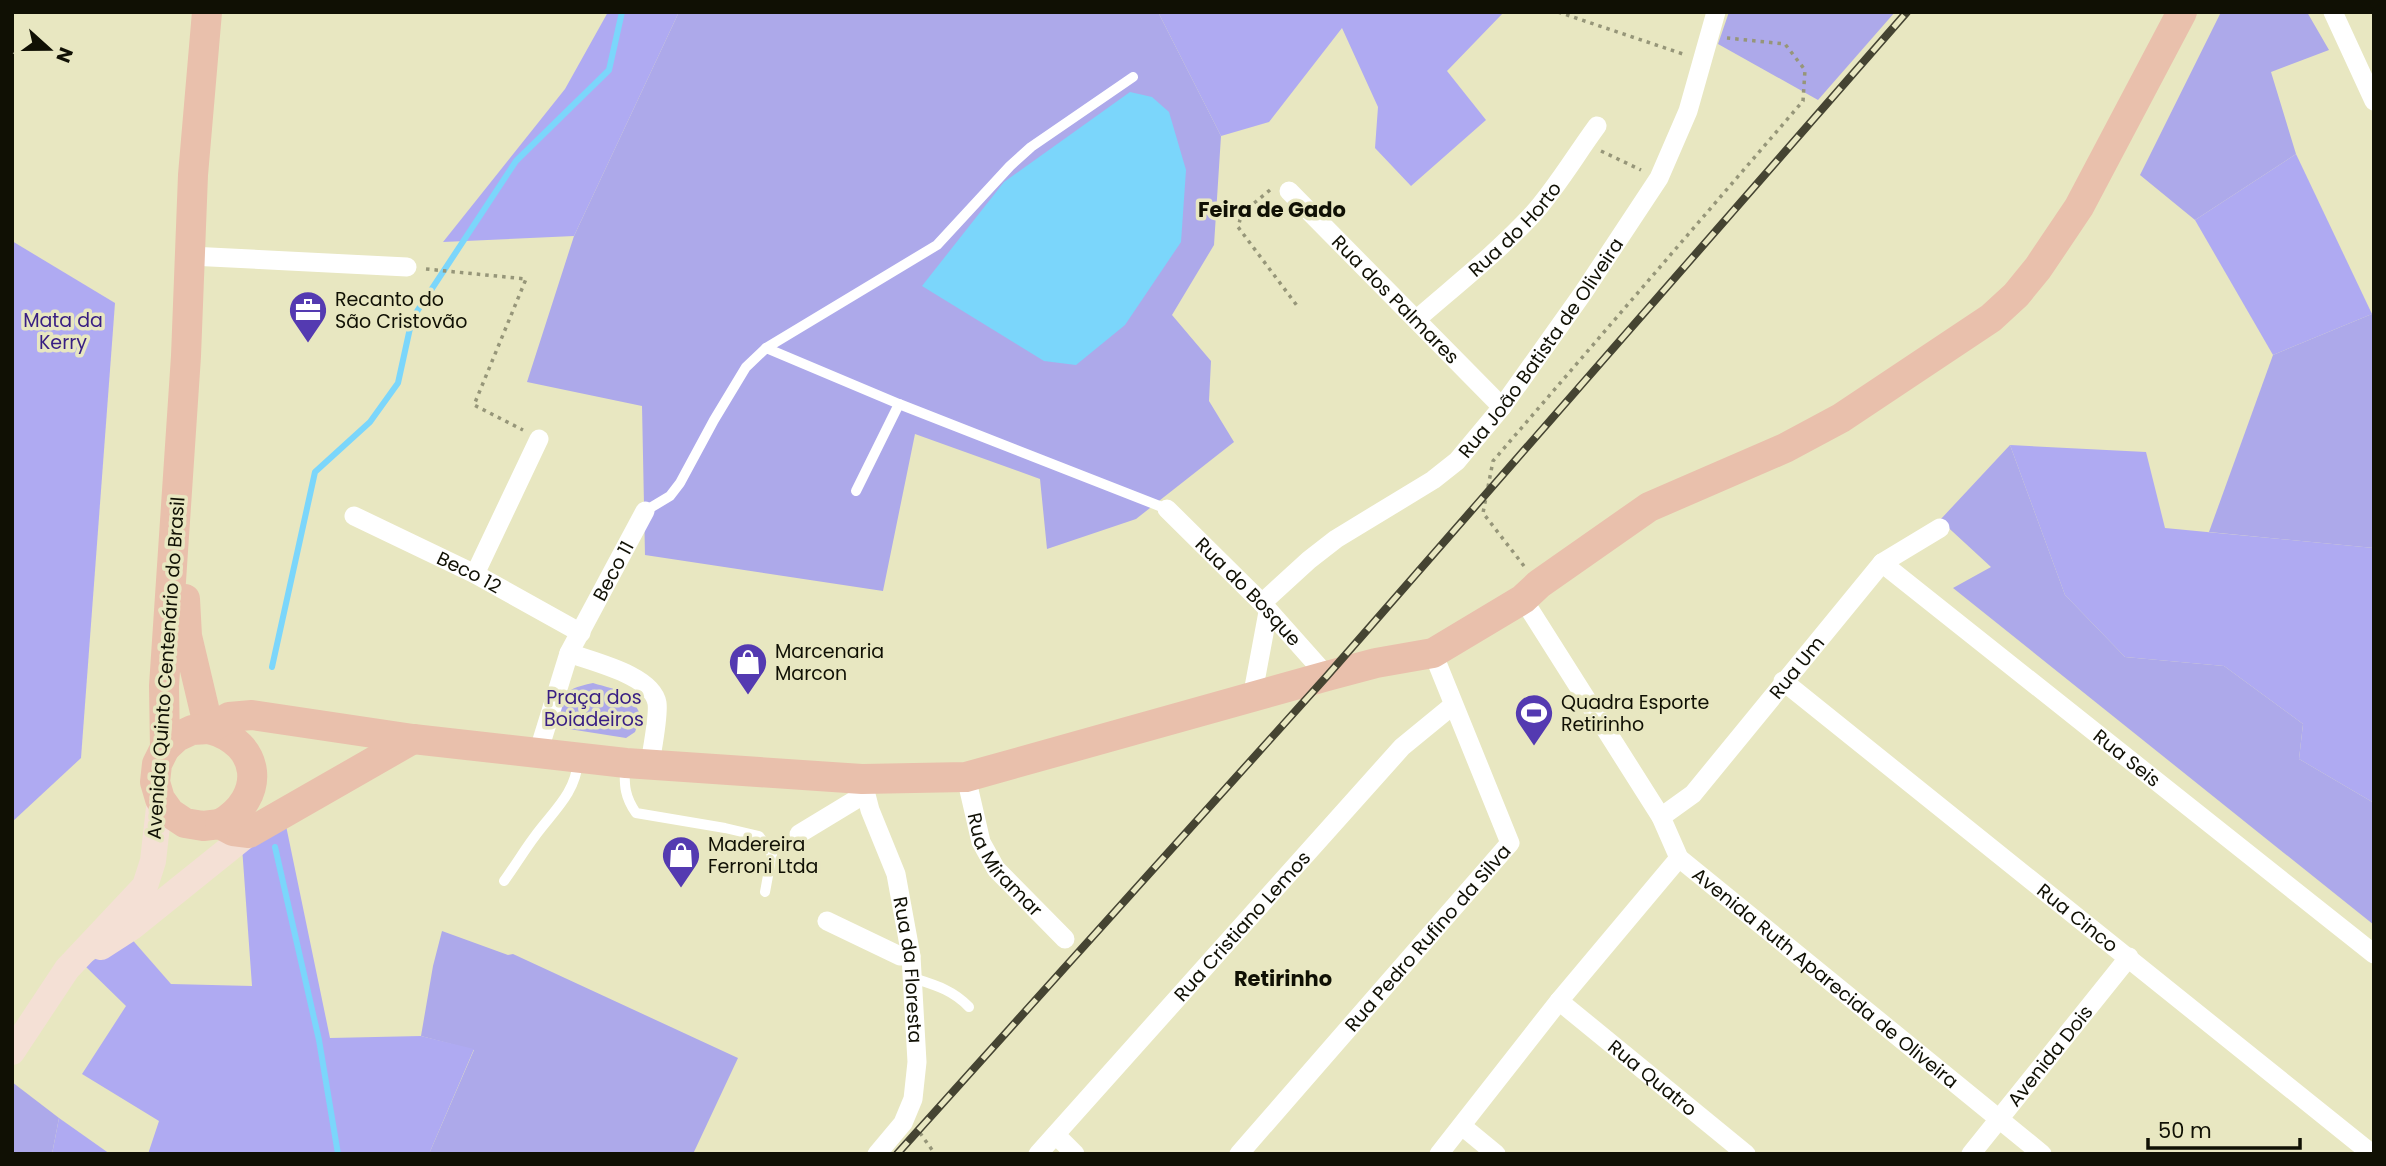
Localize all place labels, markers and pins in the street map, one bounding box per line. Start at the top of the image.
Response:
place label: Recanto do São Cristovão [335,286,467,335]
office icon: Recanto do São Cristovão [287,289,329,344]
place label: Marcenaria Marcon [775,638,884,687]
shop icon: Marcenaria Marcon [727,641,769,696]
place label: Quadra Esporte Retirinho [1561,689,1709,738]
sports icon: Quadra Esporte Retirinho [1513,692,1555,747]
place label: Madereira Ferroni Ltda [708,831,818,880]
shop icon: Madereira Ferroni Ltda [660,834,702,889]

